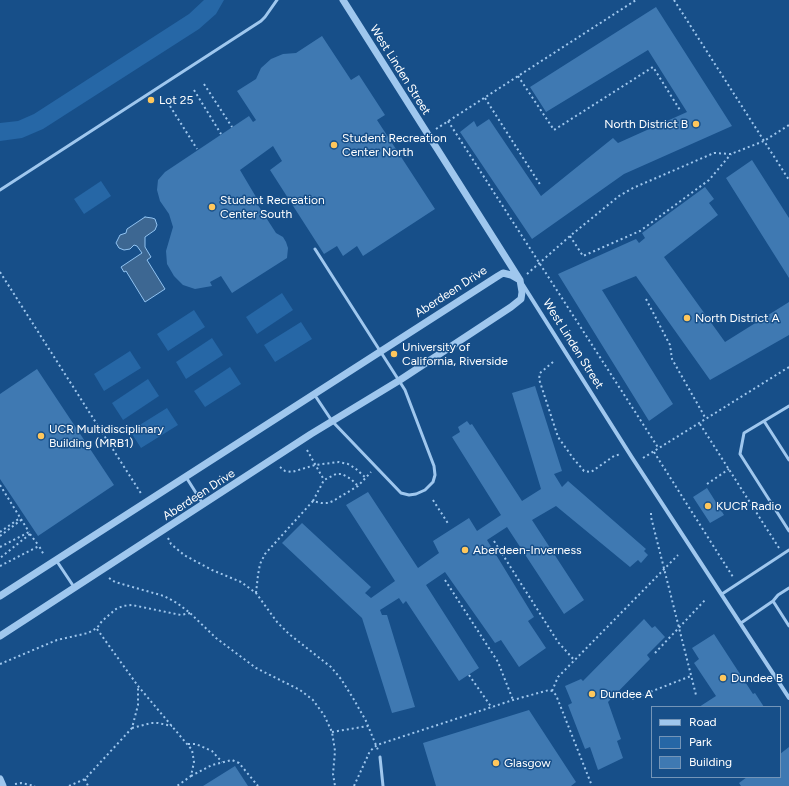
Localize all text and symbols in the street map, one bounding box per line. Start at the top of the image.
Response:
street label: West Linden Street [367,22,433,118]
place label: Lot 25 [159,93,193,107]
marker: Lot 25 [146,95,156,105]
place label: North District B [604,117,688,131]
marker: North District B [691,119,701,129]
place label: Student Recreation Center North [342,131,447,159]
marker: Student Recreation Center North [329,140,339,150]
place label: Student Recreation Center South [220,193,325,221]
marker: Student Recreation Center South [207,202,217,212]
street label: Aberdeen Drive [412,263,490,321]
street label: West Linden Street [540,296,606,392]
place label: North District A [695,311,780,325]
marker: North District A [682,313,692,323]
place label: University of California, Riverside [402,340,508,368]
marker: University of California, Riverside [389,349,399,359]
place label: UCR Multidisciplinary Building (MRB1) [49,422,164,450]
marker: UCR Multidisciplinary Building (MRB1) [36,431,46,441]
street label: Aberdeen Drive [160,466,238,524]
place label: KUCR Radio [716,499,781,513]
marker: KUCR Radio [703,501,713,511]
place label: Aberdeen-Inverness [473,543,582,557]
marker: Aberdeen-Inverness [460,545,470,555]
place label: Dundee B [731,671,783,685]
marker: Dundee B [718,673,728,683]
place label: Dundee A [600,687,653,701]
marker: Dundee A [587,689,597,699]
legend [651,706,781,778]
text: Road [689,715,717,729]
text: Park [689,735,712,749]
text: Building [689,755,732,769]
place label: Glasgow [504,756,551,770]
marker: Glasgow [491,758,501,768]

